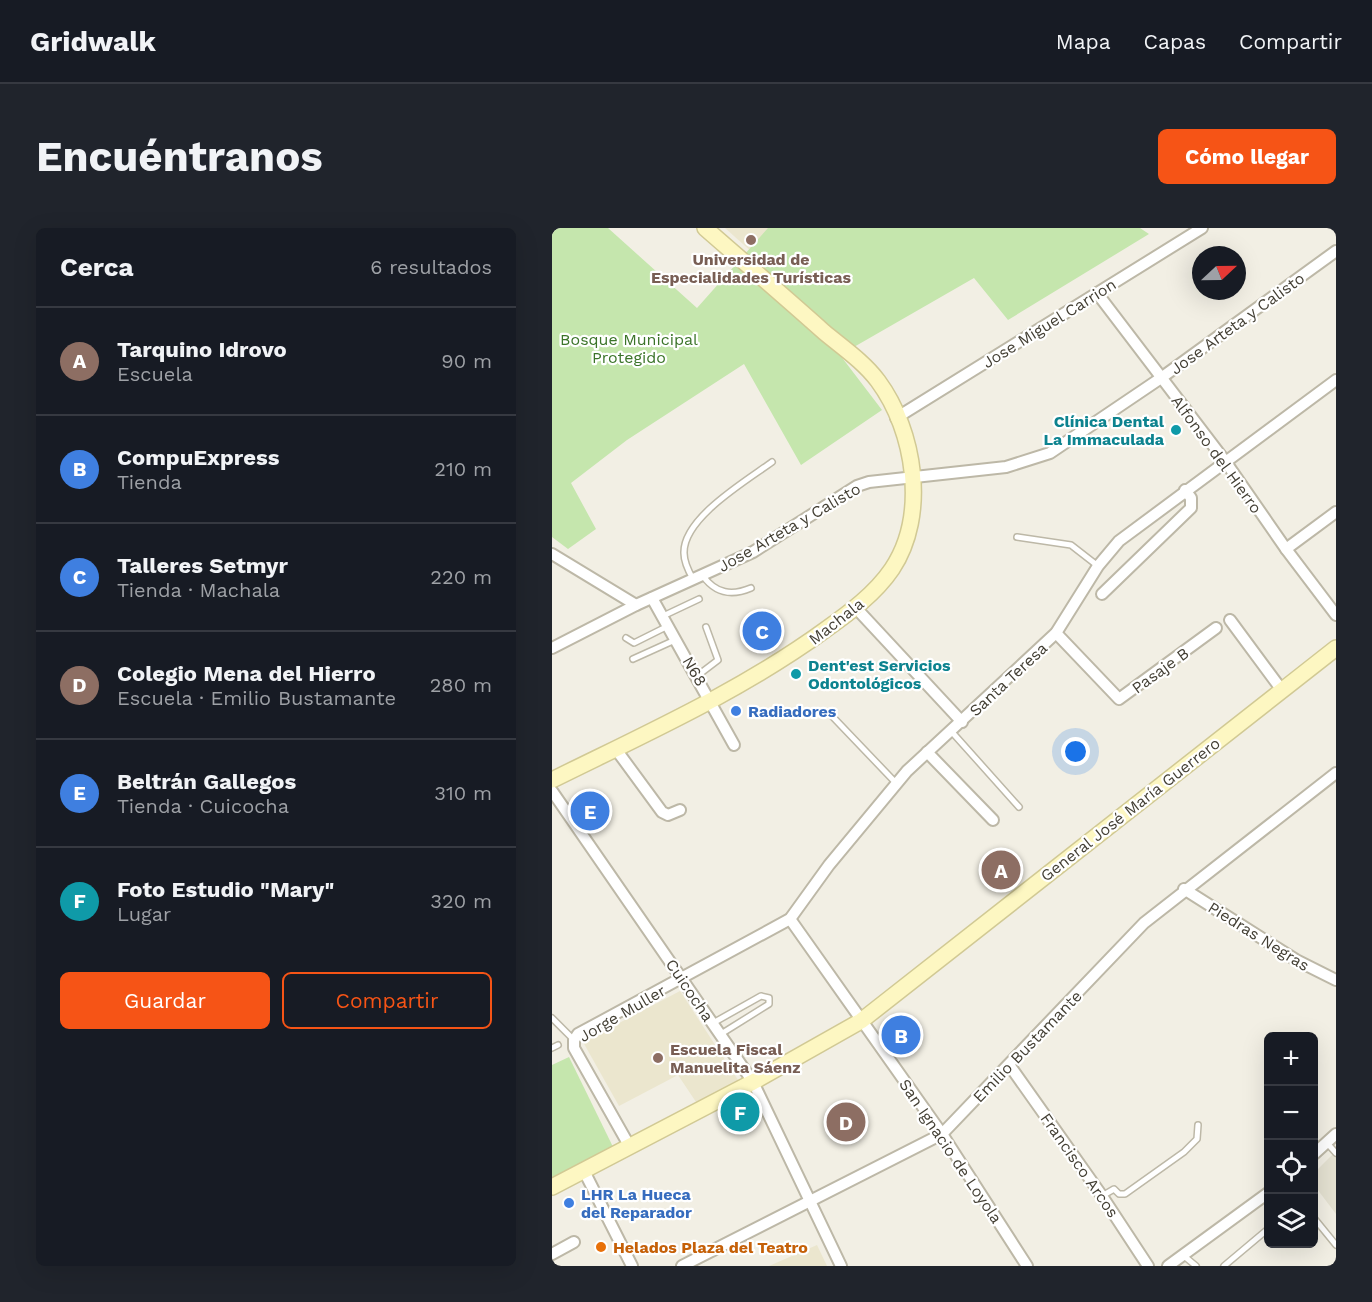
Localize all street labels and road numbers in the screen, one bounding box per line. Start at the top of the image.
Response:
street label: Jose Arteta y Calisto [1167,268,1308,378]
street label: Jose Miguel Carrion [979,275,1120,372]
street label: Alfonso del Hierro [1167,392,1266,517]
street label: Jose Arteta y Calisto [715,479,864,576]
street label: Machala [805,594,868,649]
street label: Santa Teresa [965,638,1051,720]
street label: Pasaje B [1128,643,1192,697]
street label: N68 [679,653,711,690]
street label: General José María Guerrero [1037,733,1224,885]
street label: Piedras Negras [1205,898,1313,975]
street label: Cuicocha [662,955,717,1025]
street label: Jorge Muller [576,981,669,1046]
street label: Emilio Bustamante [969,986,1086,1106]
street label: San Ignacio de Loyola [895,1075,1006,1227]
street label: Francisco Arcos [1036,1109,1123,1221]

